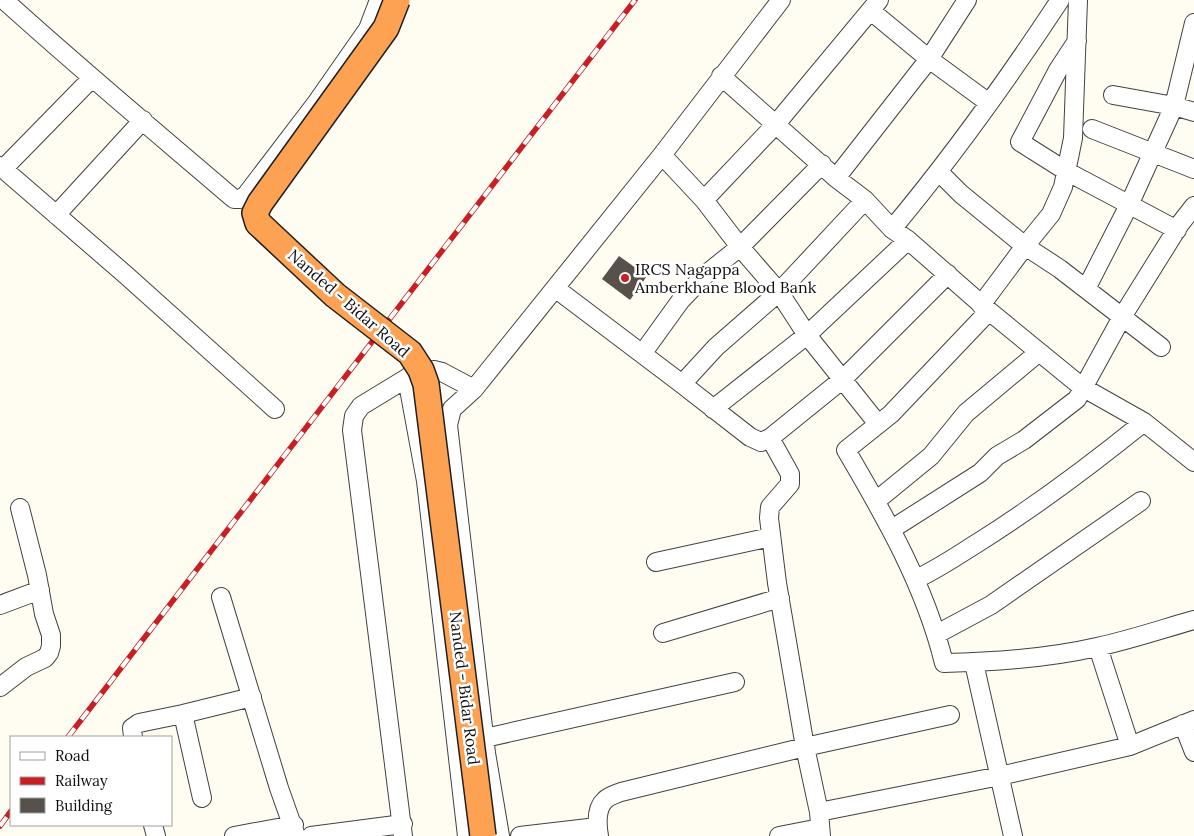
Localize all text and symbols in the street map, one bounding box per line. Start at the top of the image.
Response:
street label: Nanded - Bidar Road [284,245,414,361]
place label: IRCS Nagappa Amberkhane Blood Bank [634,259,817,297]
marker: IRCS Nagappa Amberkhane Blood Bank [619,272,631,284]
street label: Nanded - Bidar Road [446,610,484,766]
legend [10,736,172,826]
text: Road [55,746,90,765]
text: Railway [55,771,108,790]
text: Building [55,796,113,815]

